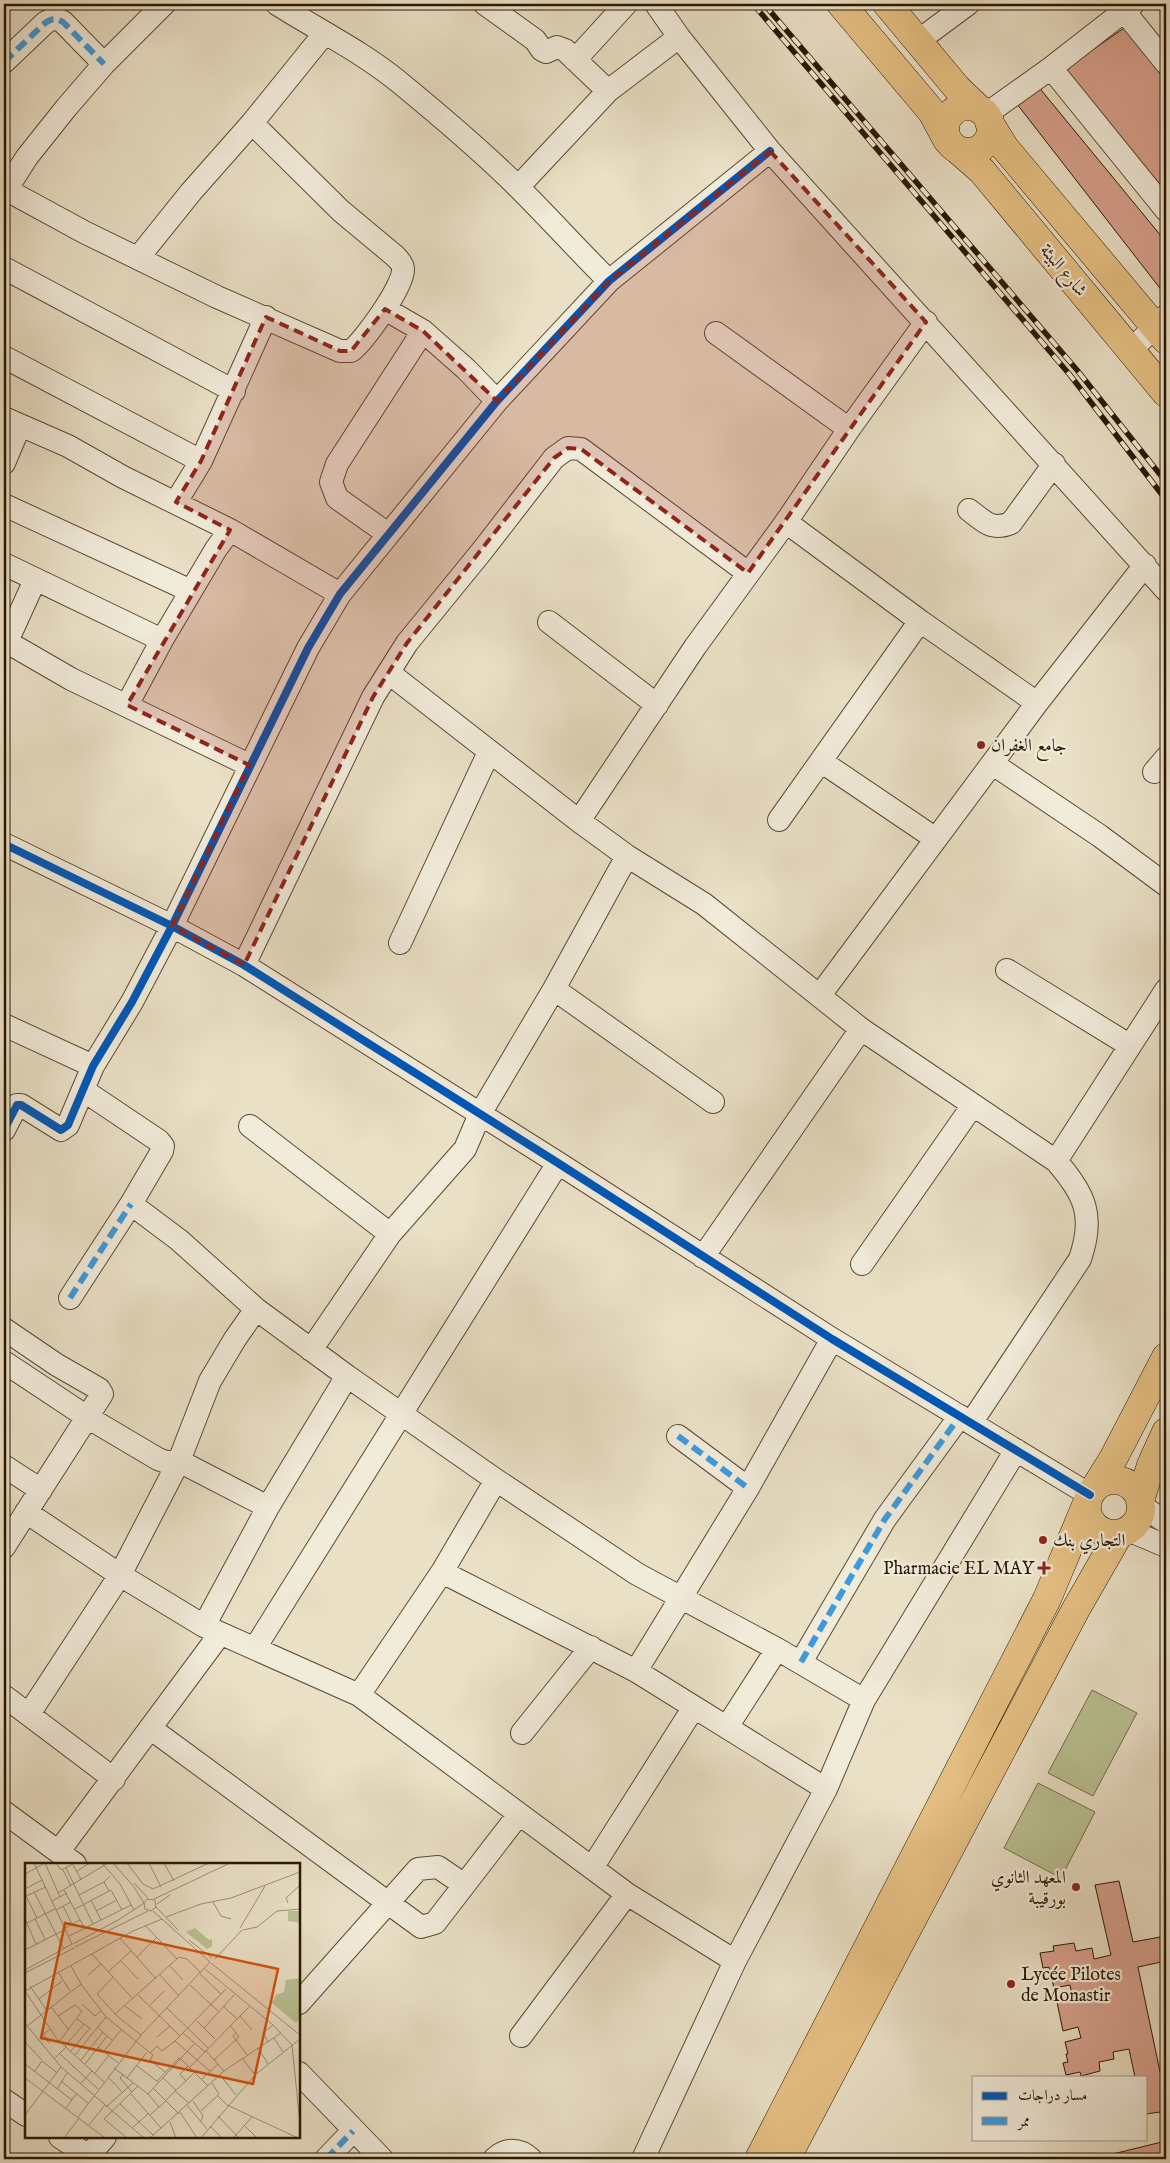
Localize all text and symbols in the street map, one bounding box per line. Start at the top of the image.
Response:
street label: شارع البيئة [1033,240,1092,303]
place label: جامع الغفران [991,735,1067,761]
marker: جامع الغفران [975,739,987,751]
place label: التجاري بنك [1053,1530,1125,1555]
marker: التجاري بنك [1037,1534,1049,1546]
place label: Pharmacie EL MAY [883,1558,1035,1581]
marker: Pharmacie EL MAY [1038,1562,1050,1574]
inset map [25,1863,300,2138]
place label: المعهد الثانوي بورقيبة [991,1867,1066,1911]
marker: المعهد الثانوي بورقيبة [1070,1881,1082,1893]
place label: Lycée Pilotes de Monastir [1021,1964,1121,2008]
marker: Lycée Pilotes de Monastir [1005,1978,1017,1990]
legend [972,2076,1148,2140]
text: مسار دراجات [1018,2086,1087,2105]
text: ممر [1016,2112,1030,2131]

